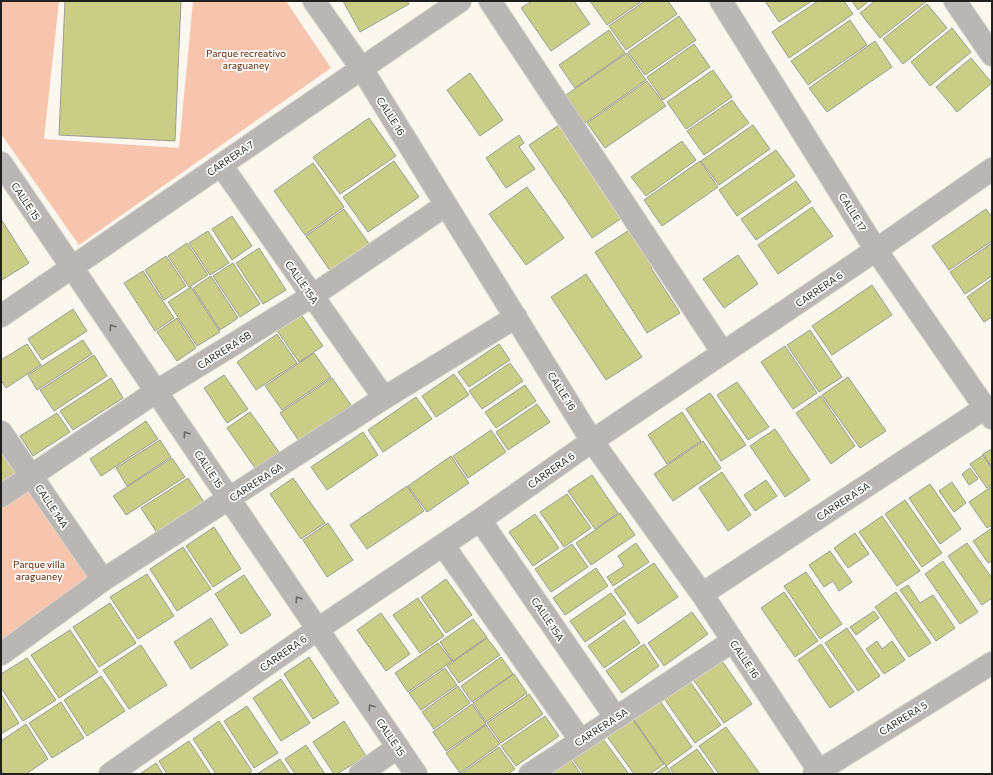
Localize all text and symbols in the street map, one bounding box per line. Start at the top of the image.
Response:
park label: Parque recreativo araguaney [206,47,286,71]
street label: CALLE 16 [374,94,408,138]
street label: CARRERA 7 [204,138,256,178]
street label: CALLE 15 [9,180,43,222]
street label: CALLE 17 [837,191,869,233]
street label: CALLE 15A [283,258,321,306]
street label: CARRERA 6 [793,269,845,309]
one-way arrow [110,324,117,331]
street label: CARRERA 6B [195,328,254,371]
street label: CALLE 16 [545,369,579,413]
one-way arrow [183,431,190,438]
street label: CALLE 15 [192,448,226,490]
street label: CARRERA 6 [525,449,577,491]
street label: CARRERA 6A [227,460,285,504]
street label: CARRERA 5A [814,479,872,523]
street label: CALLE 14A [33,482,71,530]
park label: Parque villa araguaney [13,558,65,582]
street label: CALLE 15A [529,595,567,643]
one-way arrow [296,597,303,604]
street label: CARRERA 6 [257,632,309,674]
street label: CALLE 16 [728,638,762,680]
street label: CARRERA 5 [877,698,929,737]
one-way arrow [368,704,376,711]
street label: CARRERA 5A [572,705,630,749]
street label: CALLE 15 [374,716,408,758]

